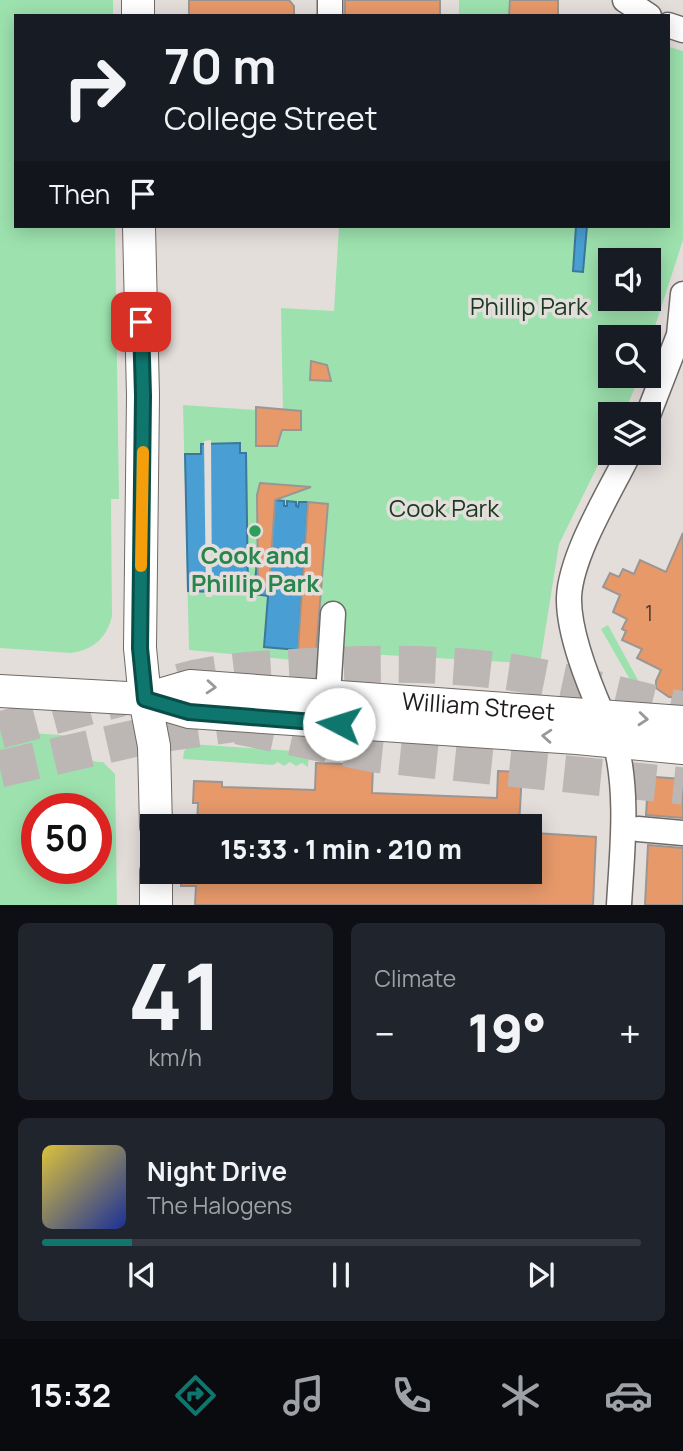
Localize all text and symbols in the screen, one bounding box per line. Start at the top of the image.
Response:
text: 70 m [164,32,276,99]
icon: right [49,42,140,133]
text: College Street [164,96,378,140]
icon: arrive [124,175,162,213]
text: Then [49,176,110,212]
map controls [598,248,661,465]
button: sound [598,248,661,311]
park label: Phillip Park [470,289,589,322]
pin [111,292,171,352]
icon: arrive [122,303,160,341]
button: search [598,325,661,388]
button: layers [598,402,661,465]
park label: Cook Park [389,491,500,524]
marker: Cook and Phillip Park [247,523,263,539]
place label: Cook and Phillip Park [191,538,320,599]
house number: 1 [645,599,653,627]
one-way arrow [206,679,217,694]
street label: William Street [401,684,556,728]
position arrow [302,687,376,761]
one-way arrow [638,711,649,726]
one-way arrow [541,729,552,744]
speed limit sign: 50 [21,793,112,884]
text: 15:33 · 1 min · 210 m [220,831,462,867]
text: 41 [128,933,223,1057]
text: Climate [375,962,456,994]
text: 19° [467,997,547,1068]
text: − [375,1007,395,1059]
text: + [619,1007,641,1059]
text: km/h [149,1041,202,1073]
text: Night Drive [147,1153,287,1189]
text: The Halogens [147,1189,292,1221]
icon: previous [123,1256,161,1294]
icon: pause [322,1256,360,1294]
icon: next [522,1256,560,1294]
icon: directions [171,1371,220,1420]
icon: music [279,1371,328,1420]
icon: phone [387,1371,436,1420]
icon: climate [496,1371,545,1420]
icon: car [604,1371,653,1420]
text: 15:32 [30,1373,111,1417]

